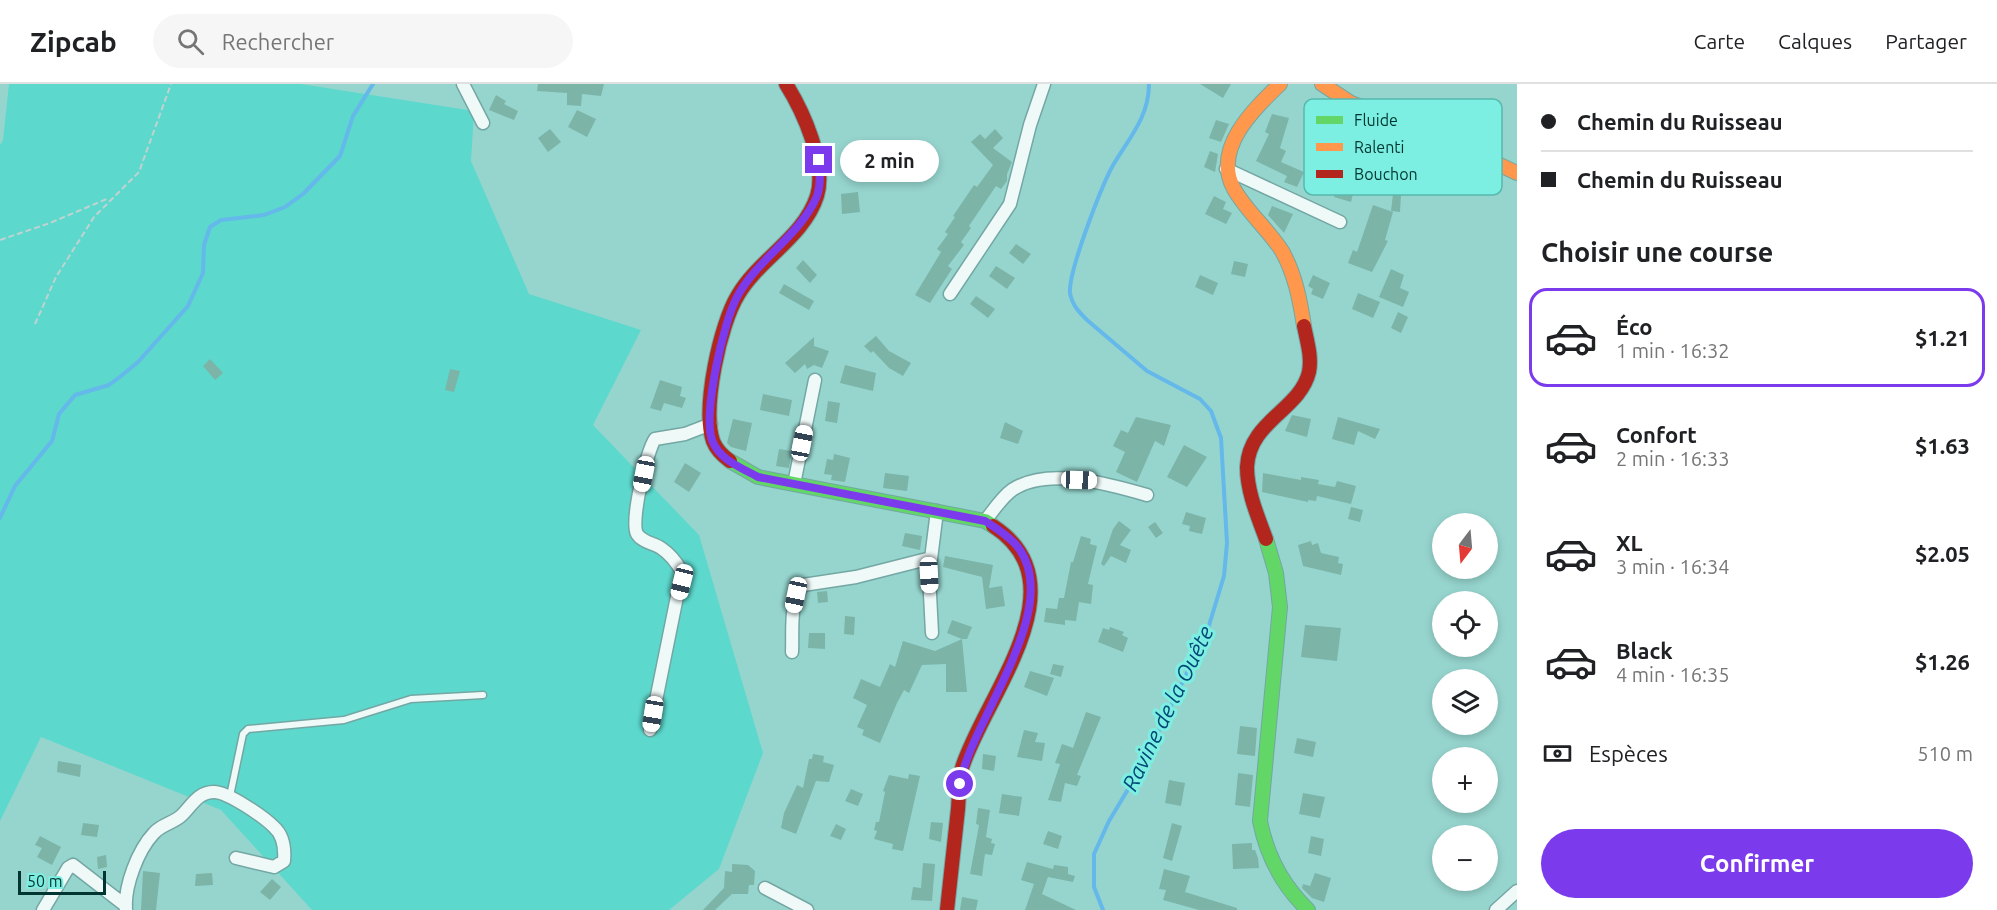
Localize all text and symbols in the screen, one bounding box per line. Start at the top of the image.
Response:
search box [153,14,573,68]
icon: search [174,25,207,58]
text: Zipcab [30,26,117,57]
text: Rechercher [222,29,334,54]
text: Carte [1694,29,1745,53]
text: Calques [1778,29,1852,53]
text: Partager [1885,29,1967,53]
legend [1304,99,1502,195]
text: Chemin du Ruisseau [1577,109,1783,134]
text: Fluide [1354,111,1398,129]
text: Ralenti [1354,138,1405,156]
callout: 2 min [840,139,939,181]
route end [805,146,832,173]
text: 2 min [864,149,915,172]
text: Bouchon [1354,165,1418,183]
text: Chemin du Ruisseau [1577,167,1783,192]
text: Choisir une course [1541,237,1773,267]
icon: car [1544,311,1598,365]
text: Éco [1616,314,1653,339]
text: $1.21 [1915,325,1970,350]
text: 1 min · 16:32 [1616,339,1730,362]
icon: car [1544,419,1598,473]
text: Confort [1616,422,1697,447]
car [790,424,814,462]
text: $1.63 [1915,433,1970,458]
text: 2 min · 16:33 [1616,447,1730,470]
car [632,455,656,493]
car [1061,470,1097,490]
north arrow [1432,513,1498,579]
map controls [1432,513,1498,891]
icon: car [1544,527,1598,581]
text: XL [1616,530,1643,555]
text: $2.05 [1915,541,1970,566]
text: 3 min · 16:34 [1616,555,1730,578]
car [919,557,939,593]
car [669,562,695,602]
car [783,576,809,614]
button: locate [1432,591,1498,657]
water label: Ravine de la Ouête [1116,622,1218,794]
icon: car [1544,635,1598,689]
text: Black [1616,638,1673,663]
text: $1.26 [1915,649,1970,674]
text: 4 min · 16:35 [1616,663,1730,686]
button: layers [1432,669,1498,735]
car [641,695,665,733]
icon: cash [1541,737,1574,770]
text: Espèces [1589,741,1668,766]
text: 510 m [1917,742,1973,765]
button: + [1432,747,1498,813]
route start [946,770,973,797]
button: − [1432,825,1498,891]
button: Confirmer [1541,829,1973,898]
scale bar [18,868,106,896]
text: 50 m [27,872,63,890]

